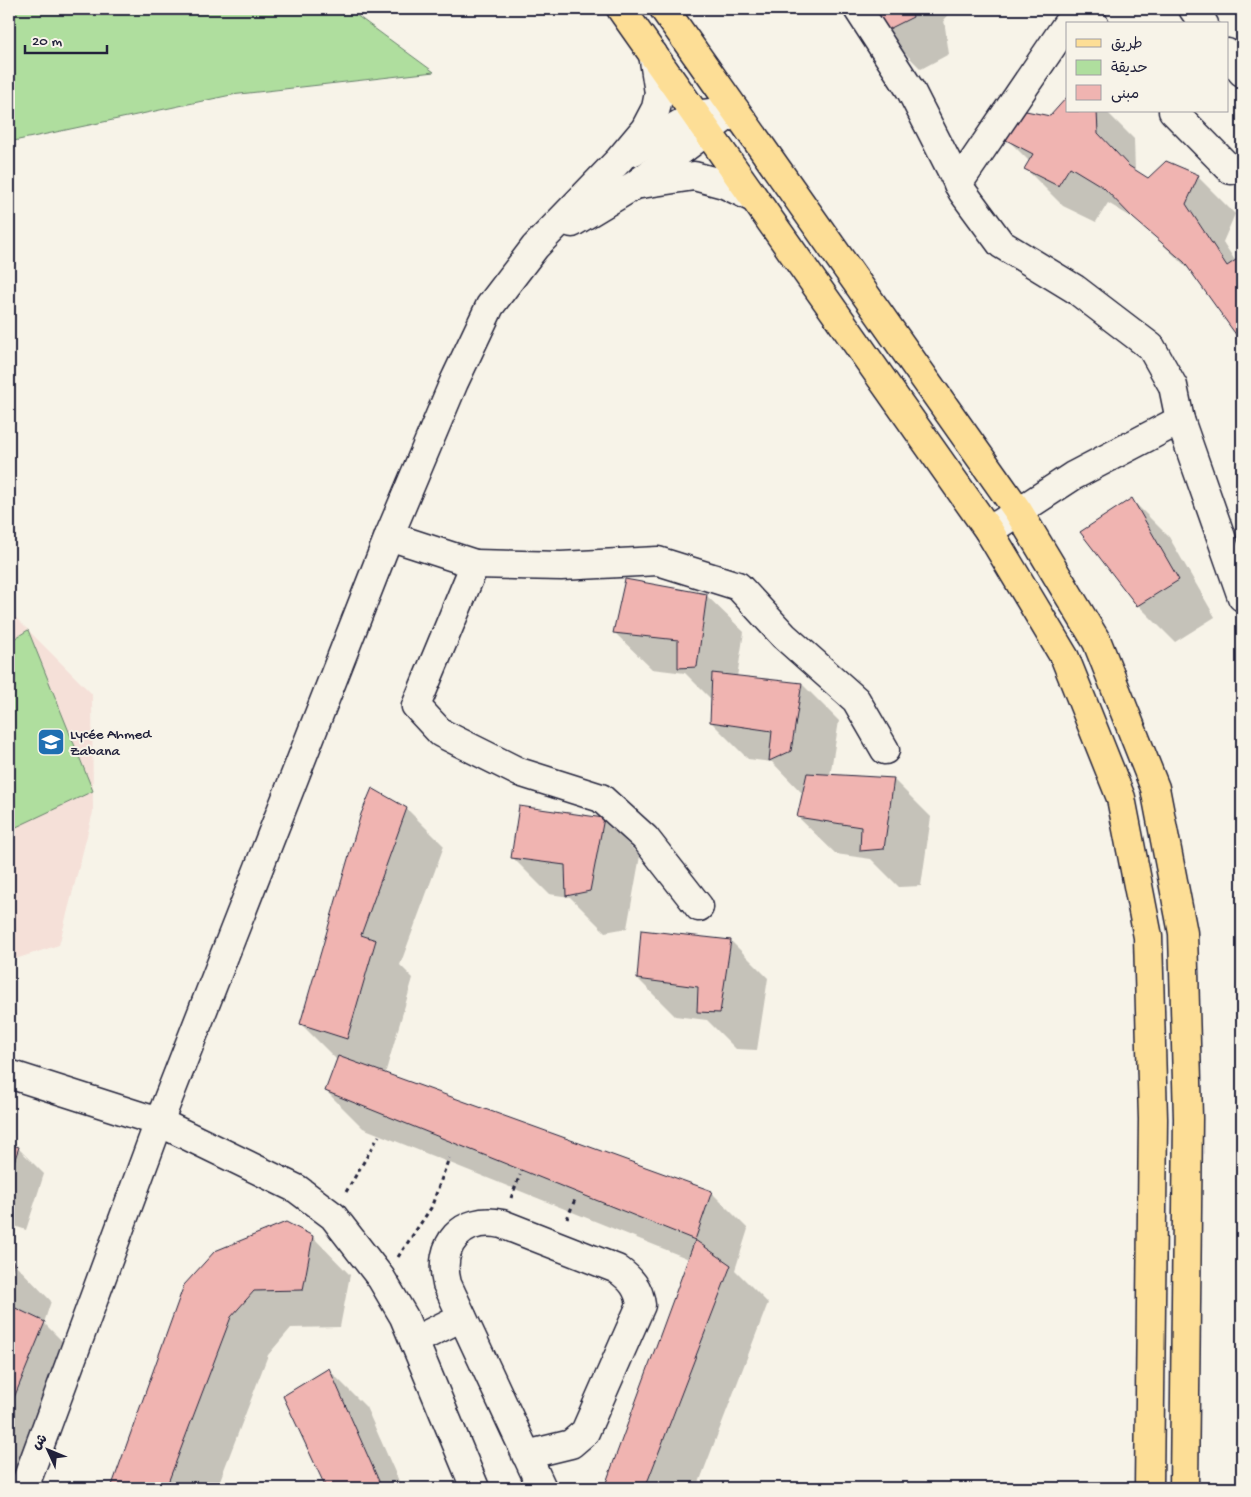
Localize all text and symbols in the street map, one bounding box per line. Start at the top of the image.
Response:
scale bar [25,22,108,54]
legend [1066,22,1228,112]
text: 20 m [32,33,62,51]
text: طريق [1111,36,1143,54]
text: حديقة [1111,60,1148,78]
text: مبنى [1111,86,1139,104]
place label: Lycée Ahmed Zabana [70,726,152,761]
school or university icon: Lycée Ahmed Zabana [36,727,66,757]
north arrow [22,1424,72,1474]
text: ش [29,1431,52,1454]

